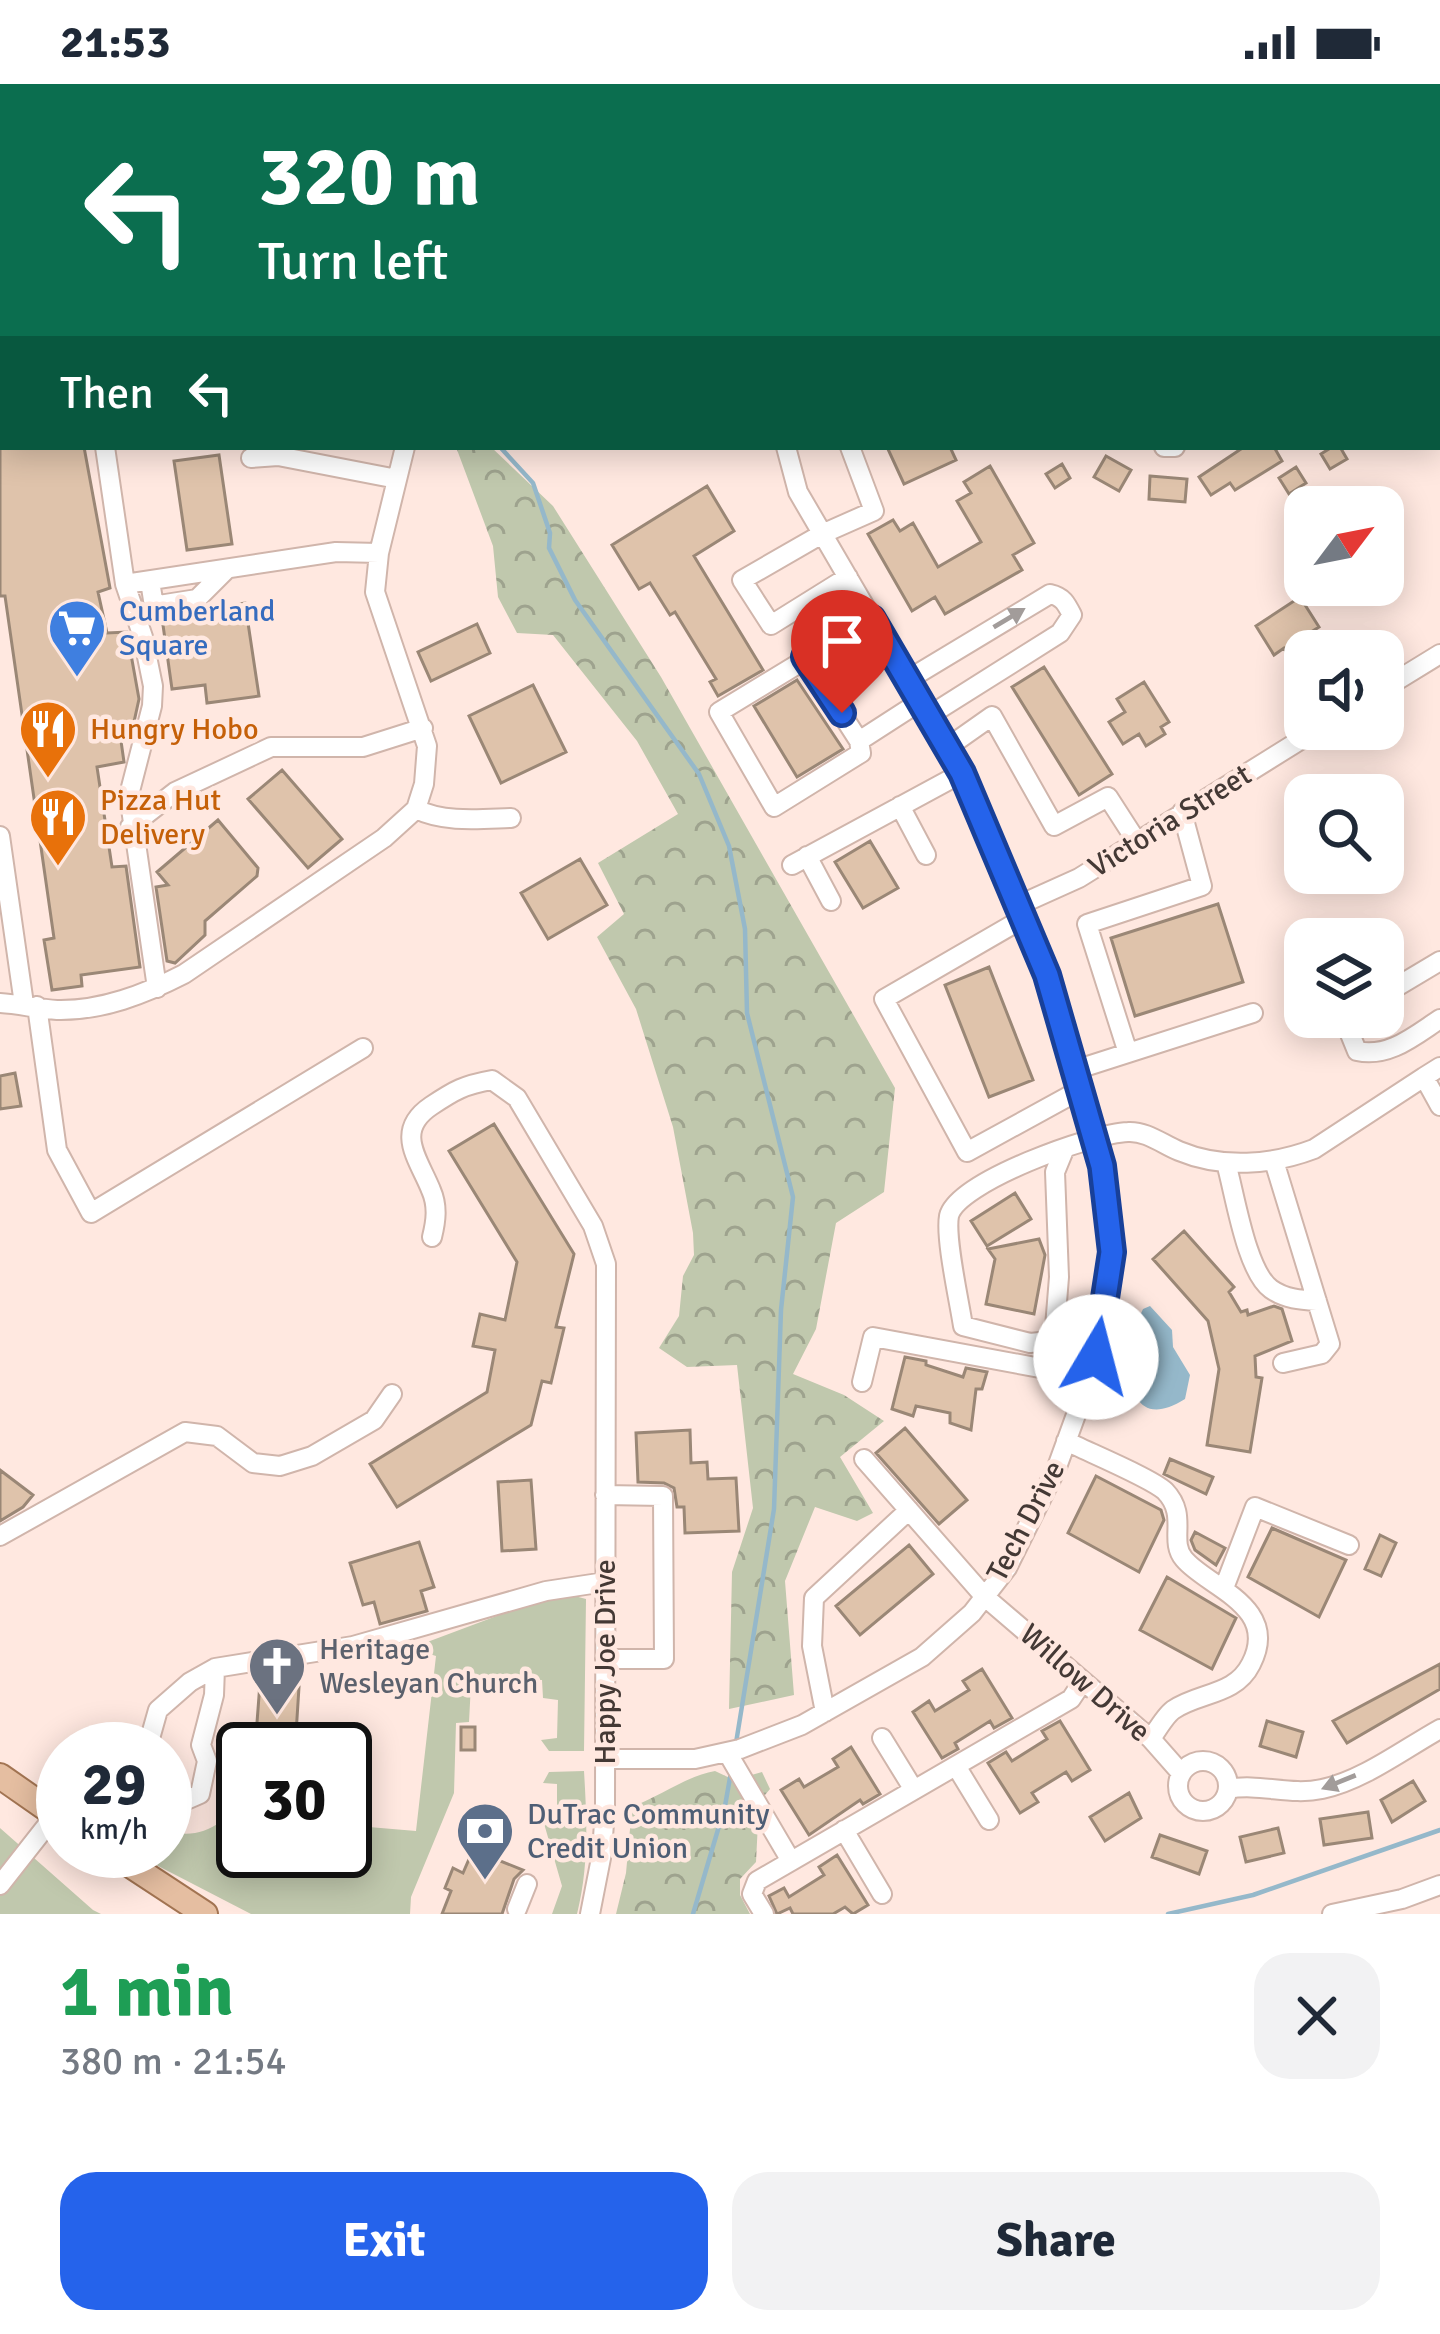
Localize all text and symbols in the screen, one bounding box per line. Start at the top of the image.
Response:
text: 21:53 [60,15,170,70]
text: 320 m [258,125,480,229]
icon: left [60,132,216,288]
text: Turn left [258,228,448,295]
icon: left [178,360,244,426]
text: Then [60,366,154,421]
north arrow [1284,486,1404,606]
map controls [1284,486,1404,1038]
pin [791,590,893,713]
place label: Cumberland Square [119,593,276,664]
supermarket icon: Cumberland Square [46,597,108,679]
icon: arrive [809,608,875,674]
one-way arrow [992,608,1026,629]
button: sound [1284,630,1404,750]
restaurant icon: Hungry Hobo [17,698,79,780]
place label: Hungry Hobo [90,711,259,748]
street label: Victoria Street [1082,756,1258,886]
button: search [1284,774,1404,894]
place label: Pizza Hut Delivery [100,782,221,853]
restaurant icon: Pizza Hut Delivery [27,786,89,868]
button: layers [1284,918,1404,1038]
position arrow [1033,1294,1159,1420]
street label: Tech Drive [979,1454,1073,1588]
street label: Happy Joe Drive [587,1559,624,1765]
street label: Willow Drive [1012,1616,1158,1750]
place label: Heritage Wesleyan Church [319,1631,538,1702]
church icon: Heritage Wesleyan Church [246,1635,308,1717]
speed limit sign: 30 [216,1722,372,1878]
text: 29 [82,1748,146,1822]
one-way arrow [1321,1773,1357,1792]
place label: DuTrac Community Credit Union [527,1796,770,1867]
bank icon: DuTrac Community Credit Union [454,1800,516,1882]
text: km/h [80,1811,148,1848]
text: 1 min [60,1947,234,2036]
button: close [1254,1953,1380,2079]
text: 380 m · 21:54 [60,2037,287,2085]
button: Exit [60,2172,708,2310]
button: Share [732,2172,1380,2310]

